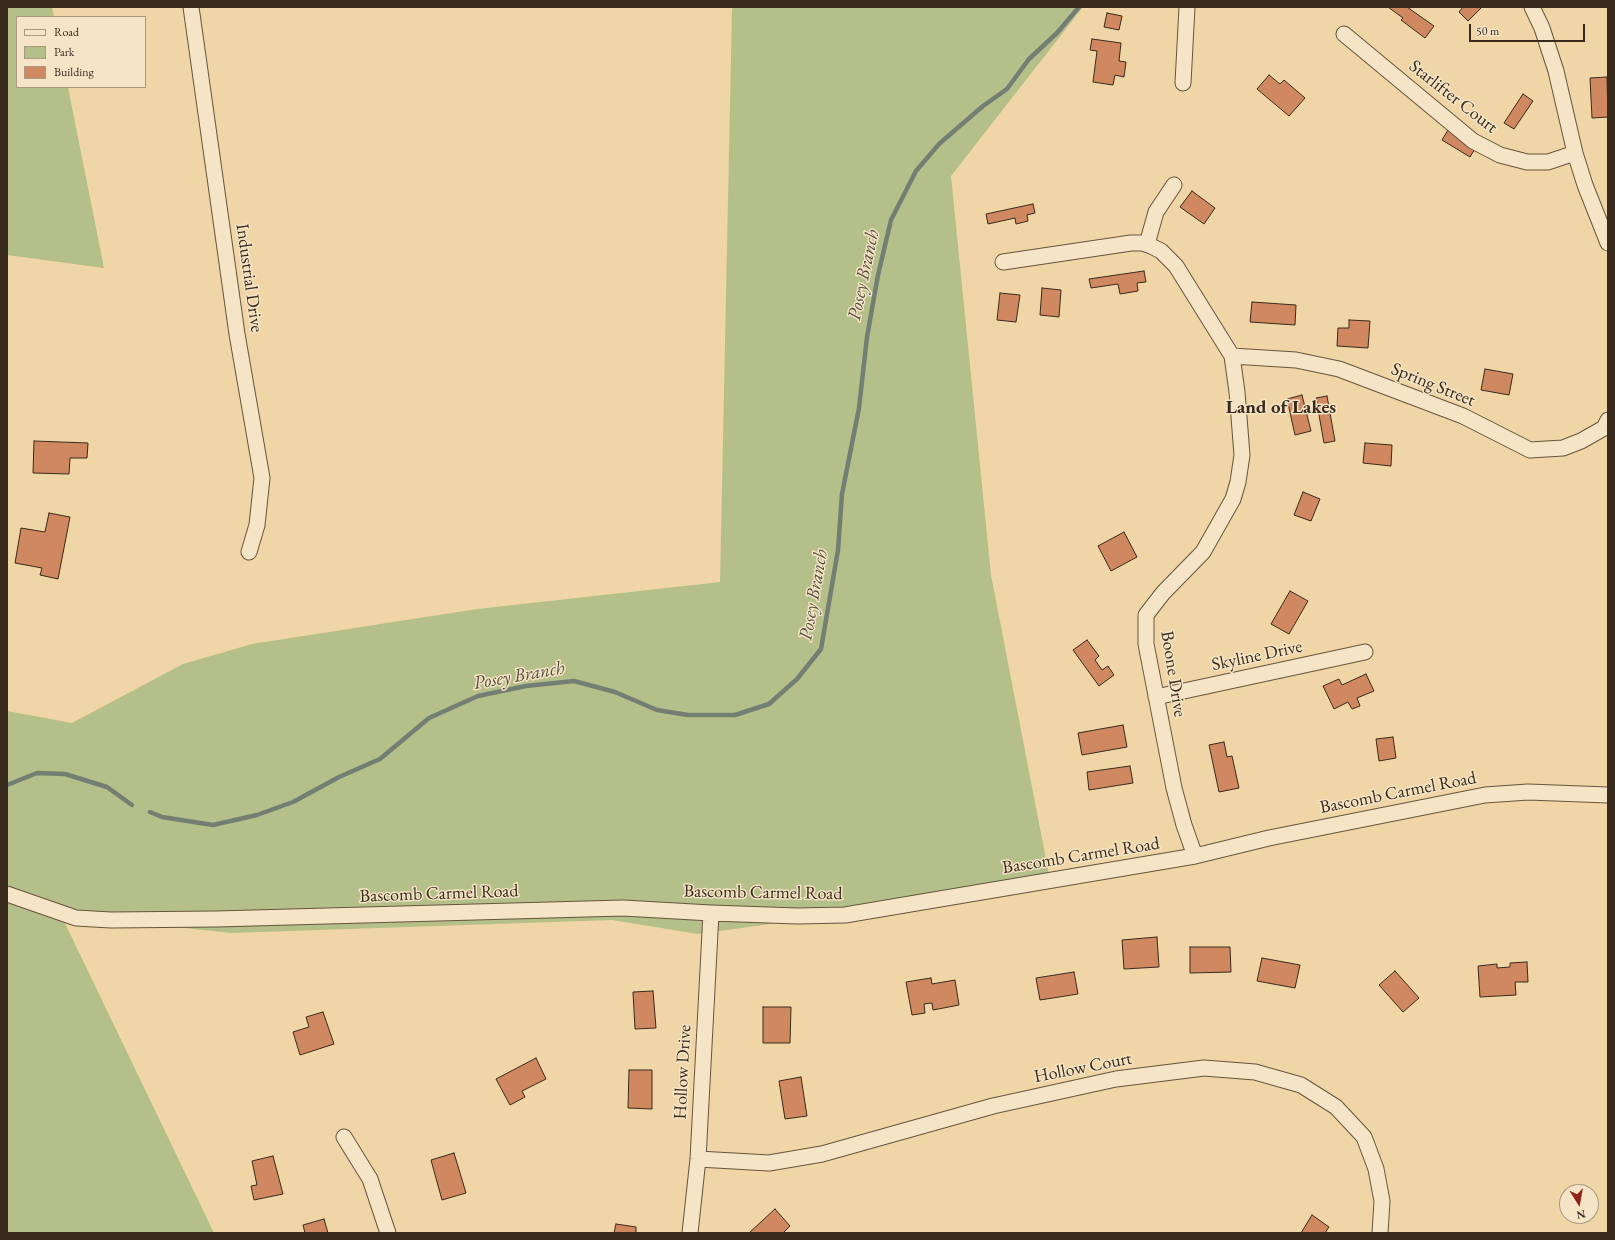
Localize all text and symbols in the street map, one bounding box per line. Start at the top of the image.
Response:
legend [16,16,146,88]
scale bar [1471,16,1587,42]
text: 50 m [1476,23,1499,39]
text: Road [54,24,79,40]
text: Park [54,44,74,60]
street label: Starlifter Court [1404,56,1502,138]
text: Building [54,64,94,80]
street label: Industrial Drive [231,222,267,334]
water label: Posey Branch [843,227,885,323]
street label: Spring Street [1388,358,1478,412]
district label: Land of Lakes [1226,397,1336,419]
water label: Posey Branch [795,548,833,642]
street label: Boone Drive [1156,629,1190,719]
street label: Skyline Drive [1210,636,1304,676]
water label: Posey Branch [472,657,566,695]
street label: Bascomb Carmel Road [1318,767,1478,819]
street label: Bascomb Carmel Road [1001,833,1161,879]
street label: Bascomb Carmel Road [359,880,519,908]
street label: Bascomb Carmel Road [683,881,843,905]
street label: Hollow Drive [670,1024,696,1120]
street label: Hollow Court [1032,1048,1134,1088]
north arrow [1559,1184,1599,1224]
text: N [1575,1207,1587,1223]

